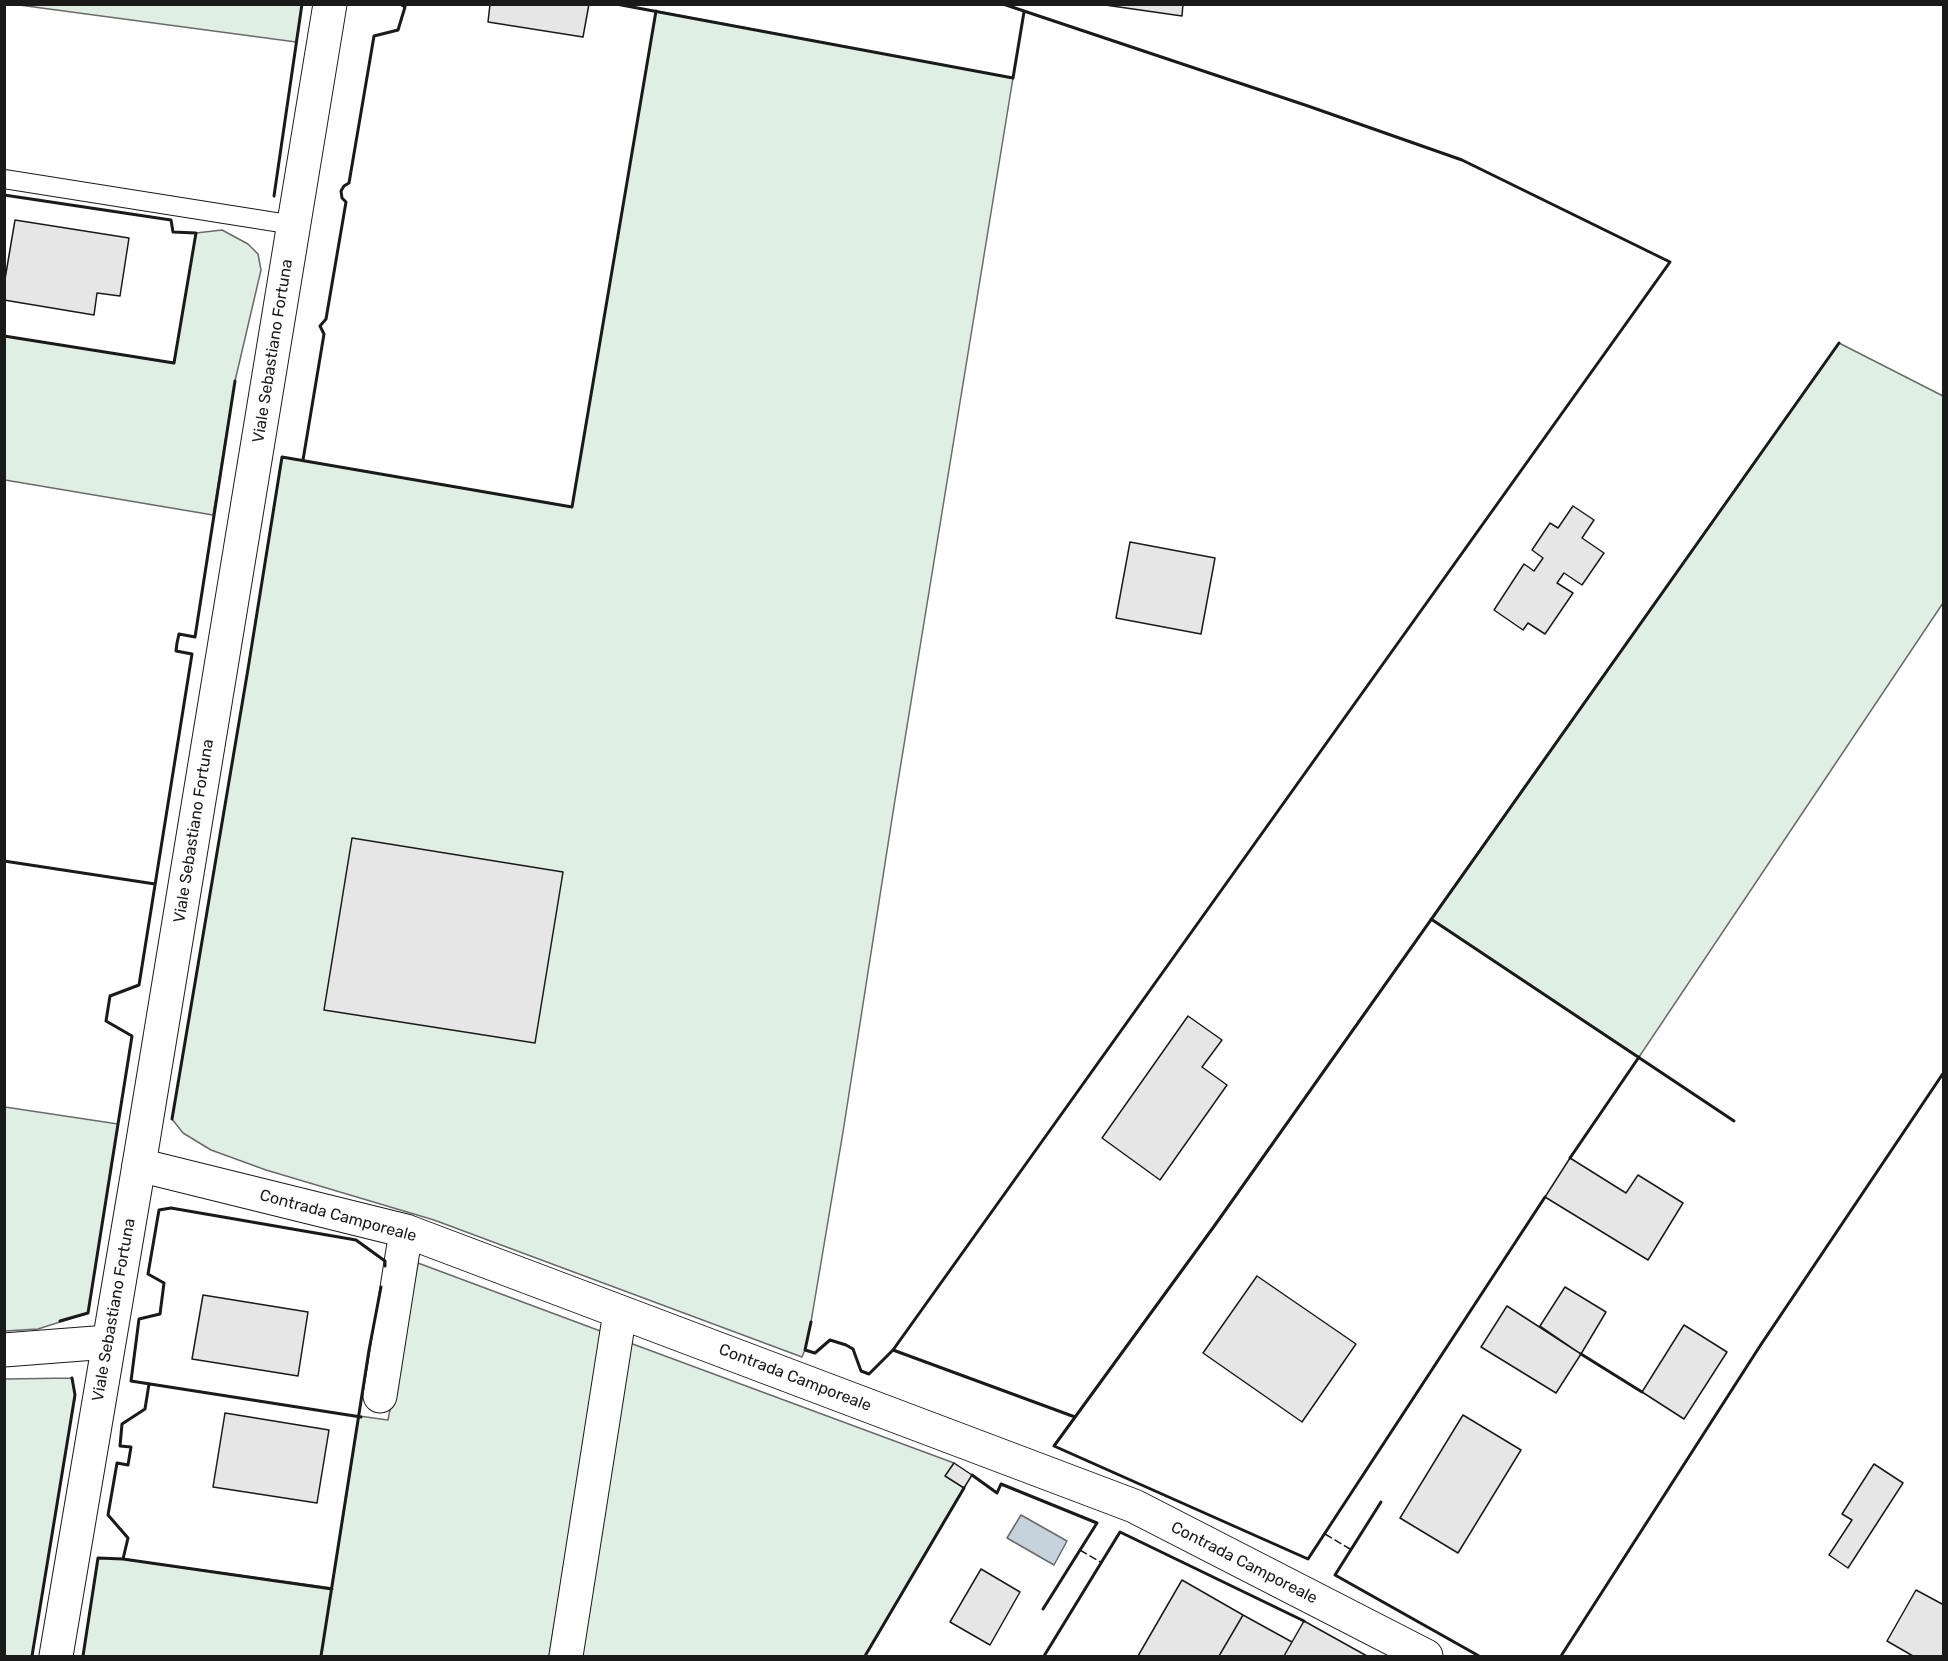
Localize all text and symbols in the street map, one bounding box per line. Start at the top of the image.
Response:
street label: Viale Sebastiano Fortuna [249,258,297,444]
street label: Viale Sebastiano Fortuna [170,738,218,924]
street label: Contrada Camporeale [257,1186,419,1246]
street label: Viale Sebastiano Fortuna [88,1217,140,1403]
street label: Contrada Camporeale [716,1340,874,1416]
street label: Contrada Camporeale [1168,1518,1320,1608]

